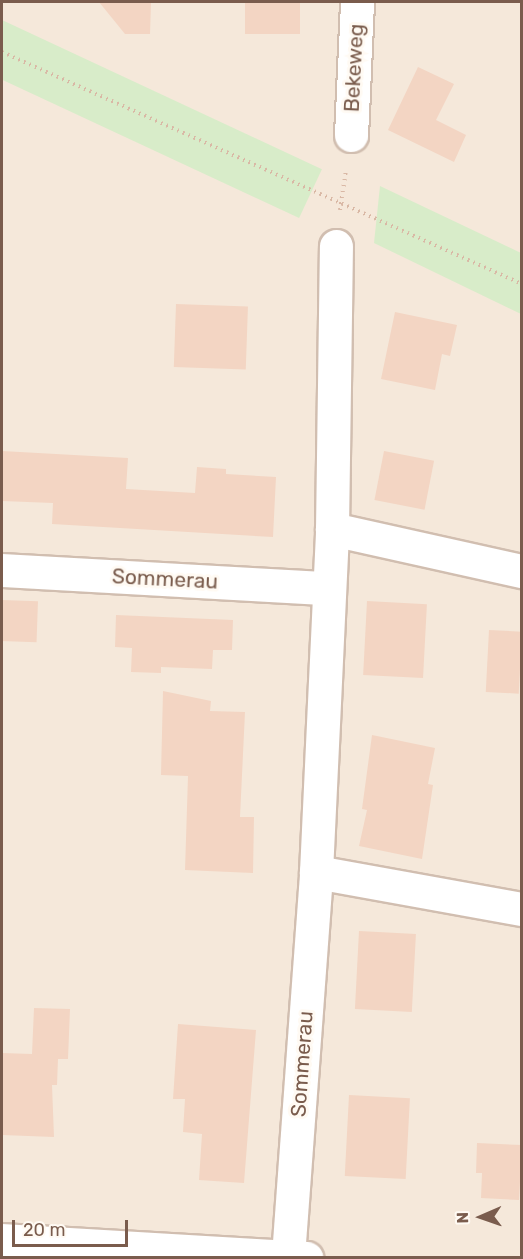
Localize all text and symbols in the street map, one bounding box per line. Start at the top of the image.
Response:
street label: Bekeweg [339,23,369,113]
street label: Sommerau [111,564,219,594]
street label: Sommerau [286,1010,318,1118]
north arrow [451,1187,511,1247]
scale bar [15,1208,130,1246]
text: N [453,1212,472,1224]
text: 20 m [23,1219,65,1241]

